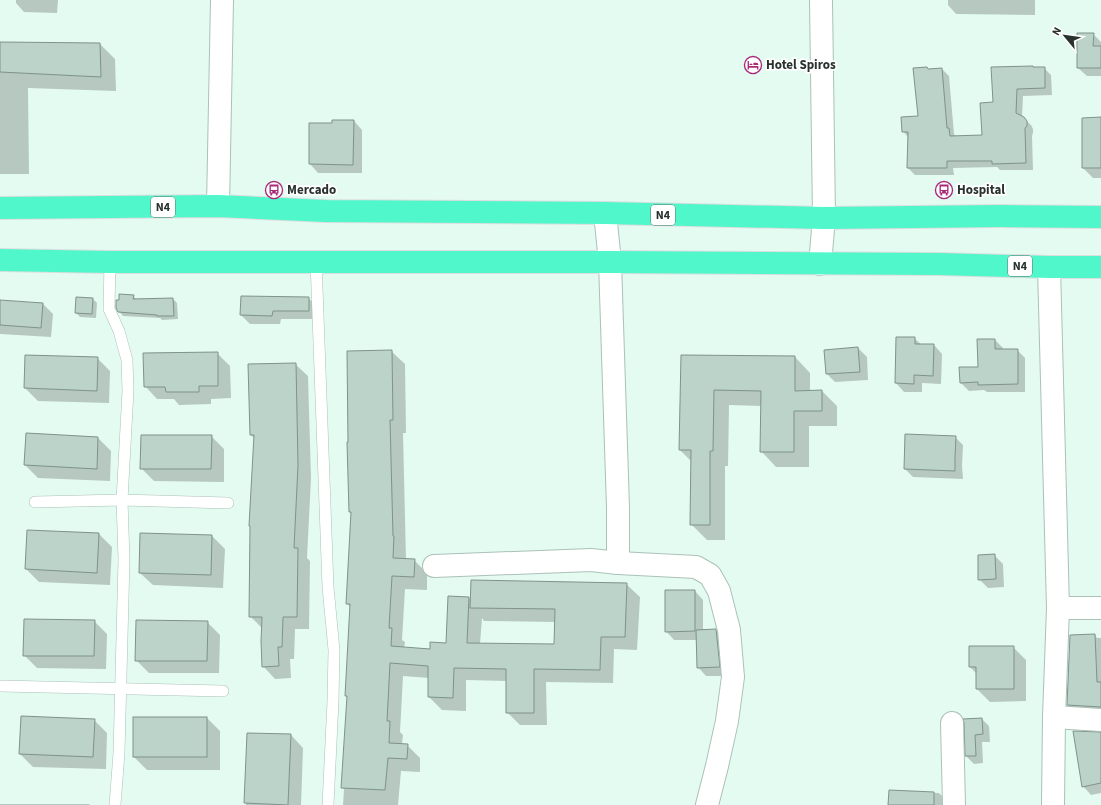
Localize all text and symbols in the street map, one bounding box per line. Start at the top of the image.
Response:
north arrow [1045,16,1085,56]
text: N [1048,25,1065,38]
hotel icon: Hotel Spiros [743,55,763,75]
place label: Hotel Spiros [766,56,836,74]
bus stop icon: Mercado [264,180,284,200]
bus stop icon: Hospital [934,180,954,200]
place label: Mercado [287,181,336,199]
place label: Hospital [957,181,1005,199]
road number: N4 [151,197,175,217]
road number: N4 [651,205,675,225]
road number: N4 [1008,256,1032,276]

